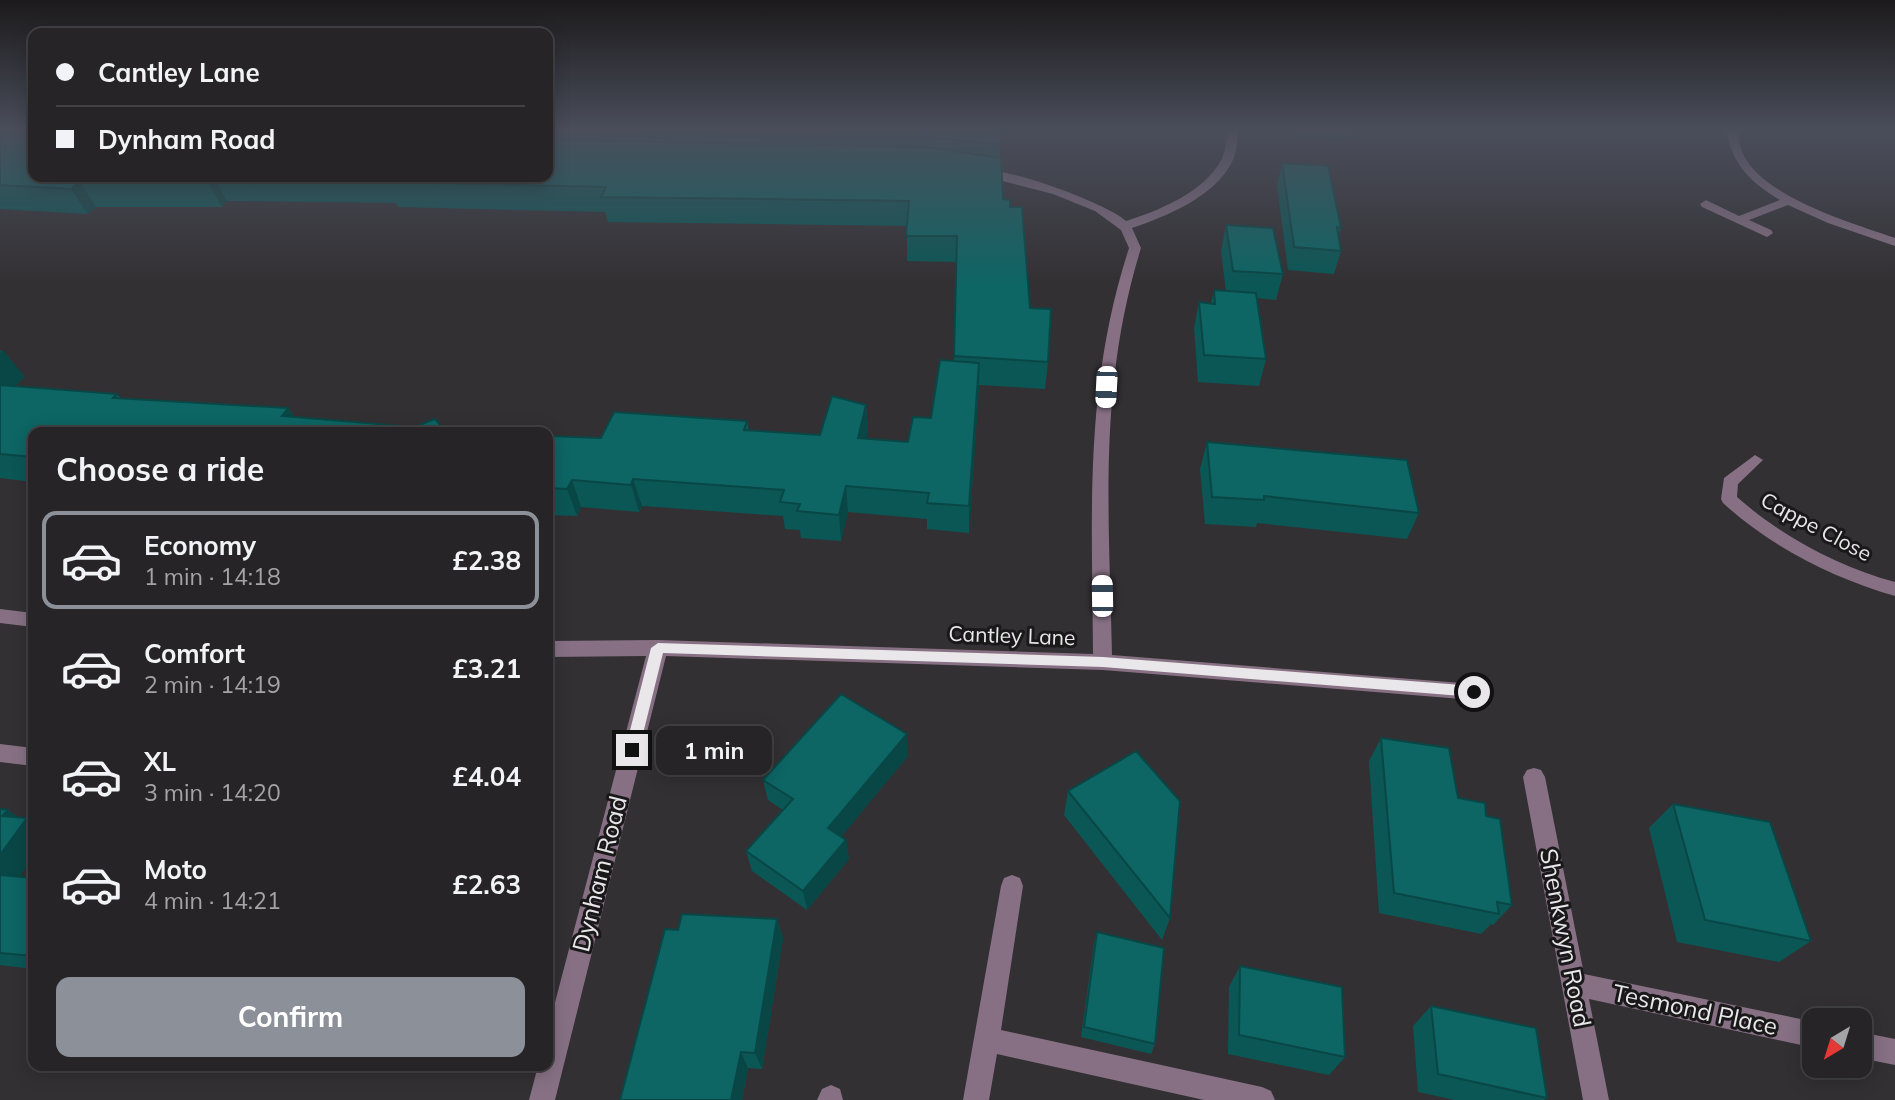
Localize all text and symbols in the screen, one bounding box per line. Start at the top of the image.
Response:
text: Cantley Lane [98,56,260,89]
text: Dynham Road [98,123,275,156]
car [1095,365,1118,409]
text: Choose a ride [56,449,264,489]
street label: Cappe Close [1757,486,1876,566]
icon: car [60,529,123,592]
text: Economy [144,529,256,562]
text: £2.38 [452,544,521,577]
text: 1 min · 14:18 [144,562,281,591]
car [1092,575,1113,617]
street label: Cantley Lane [948,620,1076,650]
icon: car [60,637,123,700]
text: Comfort [144,637,245,670]
text: £3.21 [452,652,521,685]
text: 2 min · 14:19 [144,670,281,699]
route start [1458,676,1490,708]
callout: 1 min [656,726,772,774]
route end [616,734,648,766]
text: 1 min [684,736,744,765]
icon: car [60,745,123,808]
text: XL [144,745,176,778]
text: £4.04 [452,760,521,793]
text: 3 min · 14:20 [144,778,281,807]
street label: Dynham Road [565,793,633,955]
street label: Shenkwyn Road [1534,846,1598,1030]
icon: car [60,853,123,916]
text: Moto [144,853,207,886]
text: £2.63 [452,868,521,901]
text: 4 min · 14:21 [144,886,281,915]
button: Confirm [56,977,525,1057]
street label: Tesmond Place [1610,977,1780,1041]
north arrow [1802,1008,1872,1078]
map controls [1802,1008,1872,1078]

